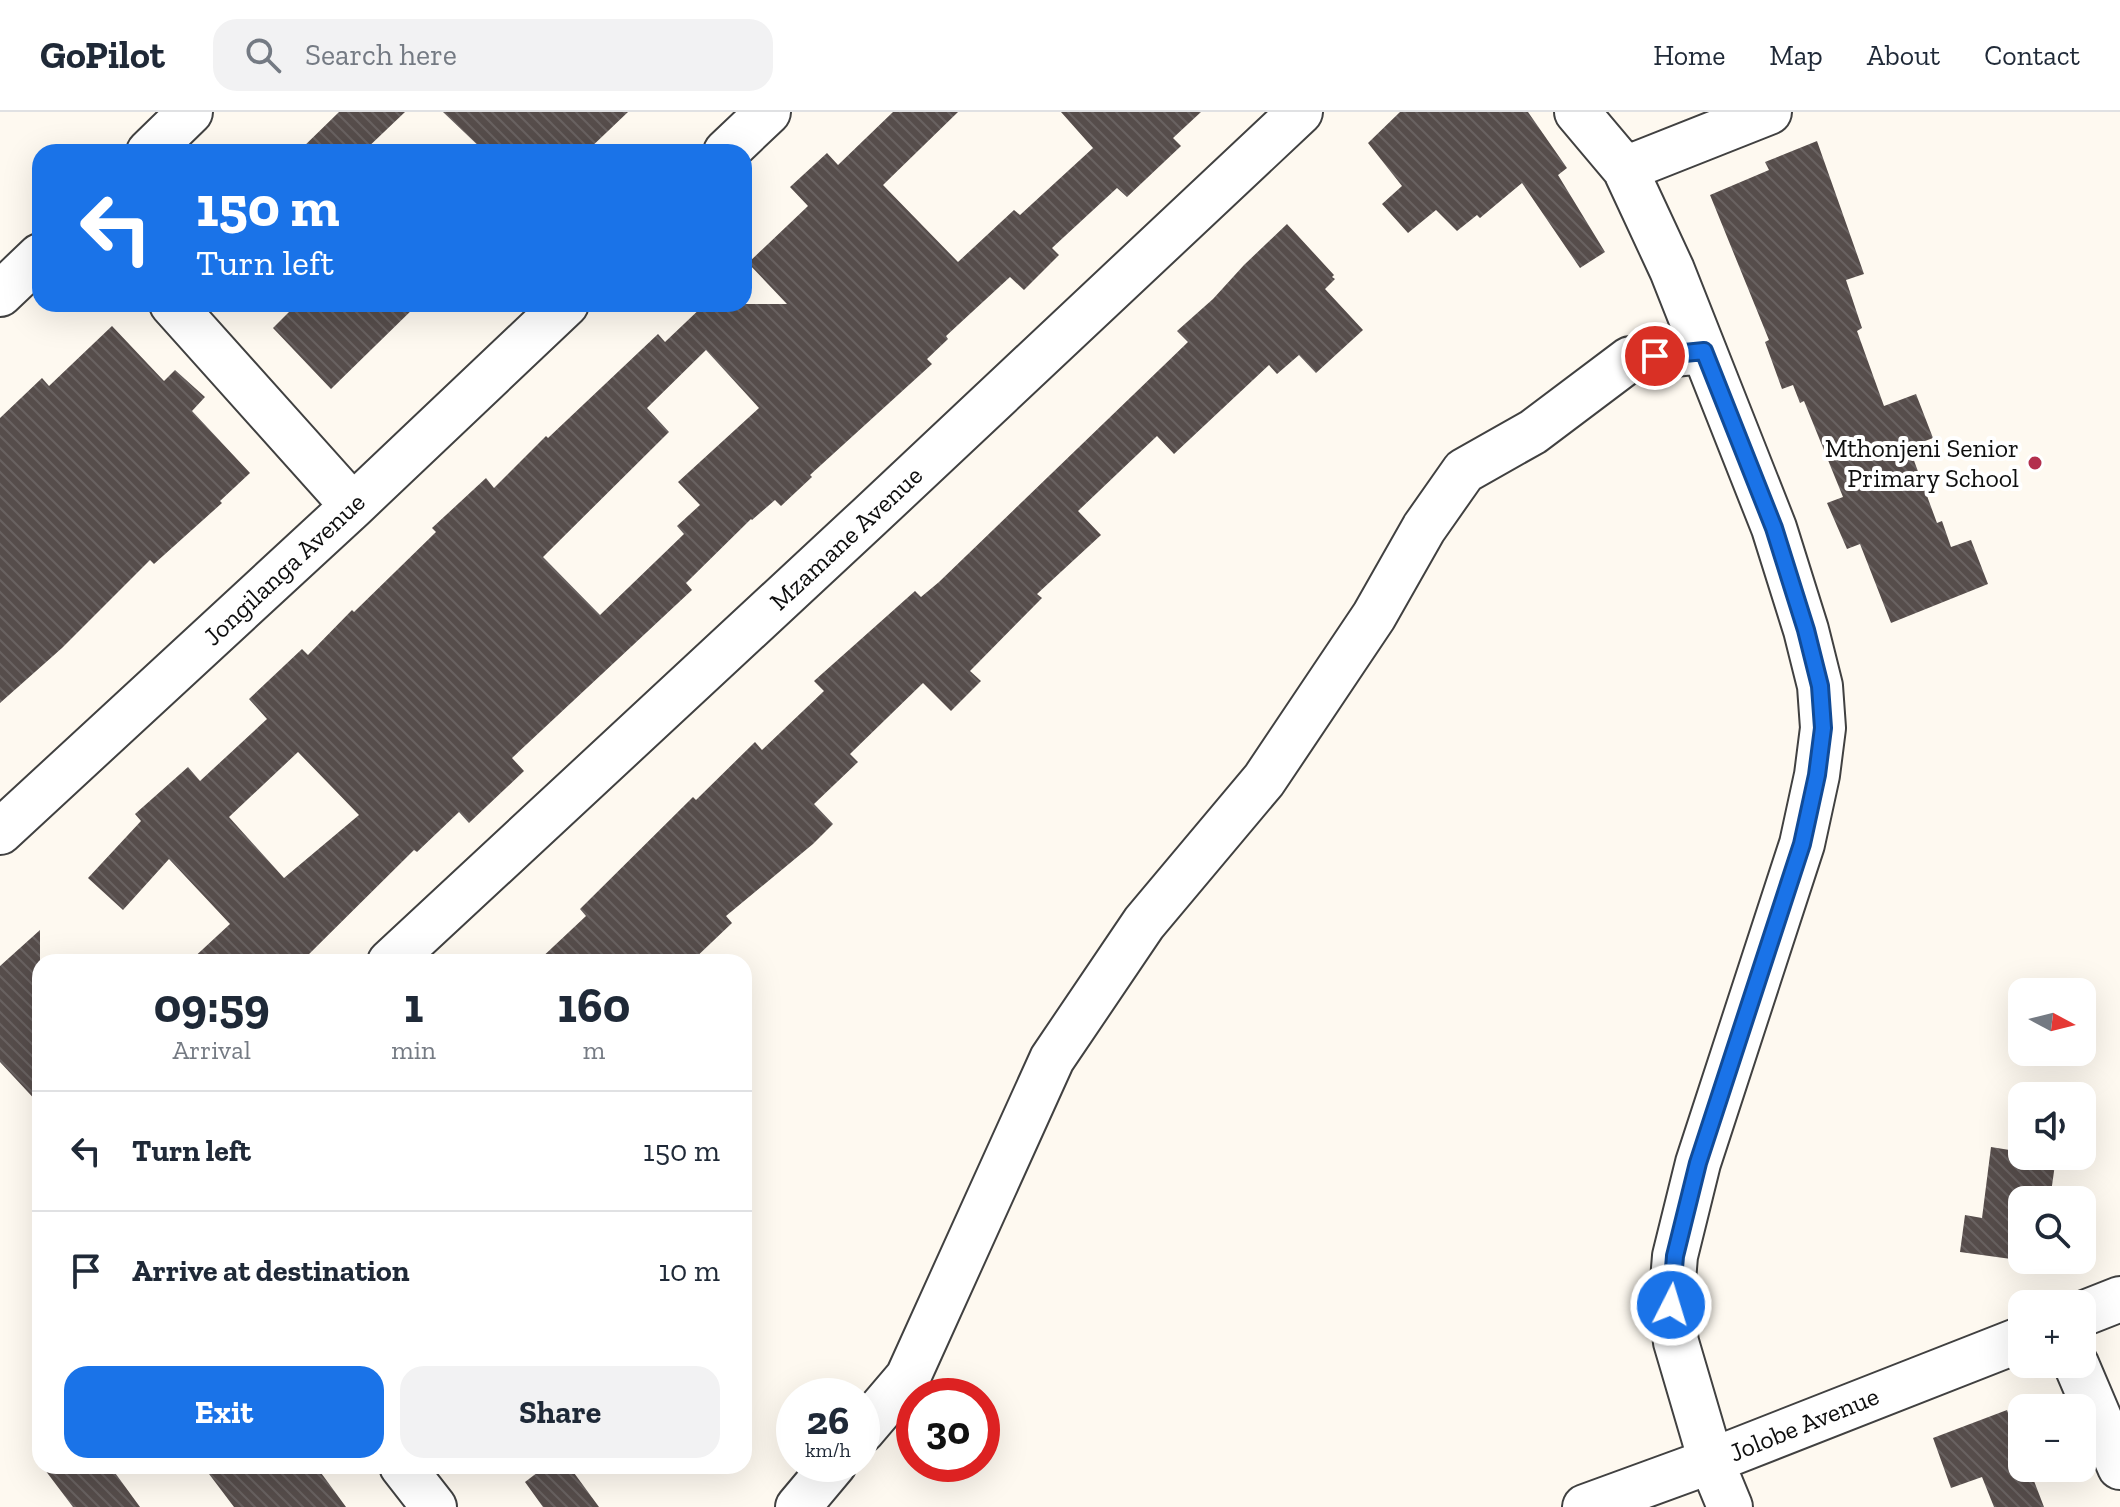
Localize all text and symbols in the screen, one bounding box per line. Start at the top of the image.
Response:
search box [213,19,773,91]
text: GoPilot [40,32,165,78]
icon: search [241,33,285,77]
text: Search here [305,37,457,73]
text: Home [1653,39,1725,72]
text: Map [1769,39,1823,72]
text: About [1867,39,1940,72]
text: Contact [1984,39,2080,72]
text: 150 m [196,173,340,240]
icon: left [64,176,168,280]
text: Turn left [196,241,334,284]
pin [1621,322,1689,390]
icon: arrive [1633,334,1677,378]
place label: Mthonjeni Senior Primary School [1825,432,2019,494]
marker: Mthonjeni Senior Primary School [2026,454,2044,472]
street label: Mzamane Avenue [763,459,929,617]
street label: Jongilanga Avenue [196,486,372,652]
text: 09:59 [154,977,270,1034]
text: 1 [404,977,423,1034]
text: 160 [558,977,630,1034]
north arrow [2008,978,2096,1066]
map controls [2008,978,2096,1482]
text: Arrival [172,1034,251,1066]
text: min [391,1034,436,1066]
text: m [583,1034,605,1066]
button: sound [2008,1082,2096,1170]
icon: left [64,1129,108,1173]
text: Turn left [132,1133,251,1169]
text: 150 m [643,1133,720,1169]
button: search [2008,1186,2096,1274]
icon: arrive [64,1249,108,1293]
text: Arrive at destination [132,1253,409,1289]
text: 10 m [658,1253,720,1289]
position arrow [1629,1263,1713,1347]
button: + [2008,1290,2096,1378]
button: Exit [64,1366,384,1458]
button: Share [400,1366,720,1458]
speed limit sign: 30 [896,1378,1000,1482]
street label: Jolobe Avenue [1725,1379,1883,1469]
button: − [2008,1394,2096,1482]
text: 26 [807,1396,849,1444]
text: km/h [805,1438,851,1462]

